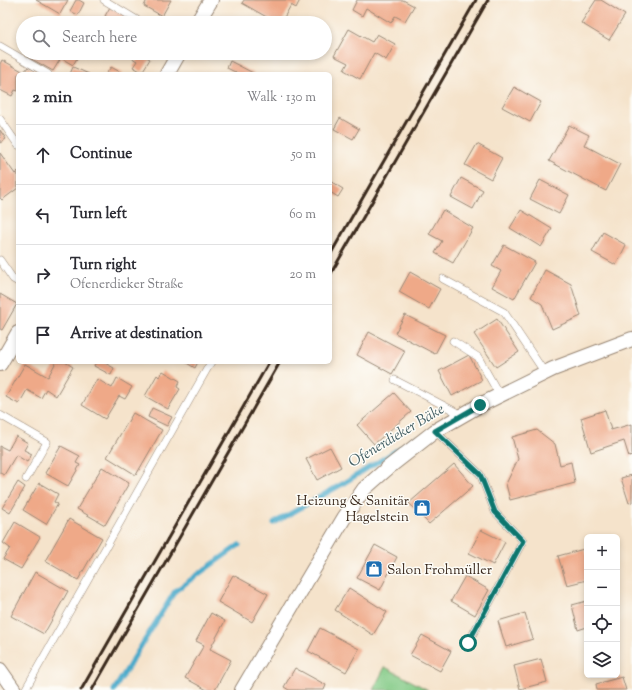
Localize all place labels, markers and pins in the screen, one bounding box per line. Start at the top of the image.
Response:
place label: Heizung & Sanitär Hagelstein [297,492,410,528]
shop icon: Heizung & Sanitär Hagelstein [412,498,432,518]
shop icon: Salon Frohmüller [364,559,384,579]
place label: Salon Frohmüller [387,561,493,581]

